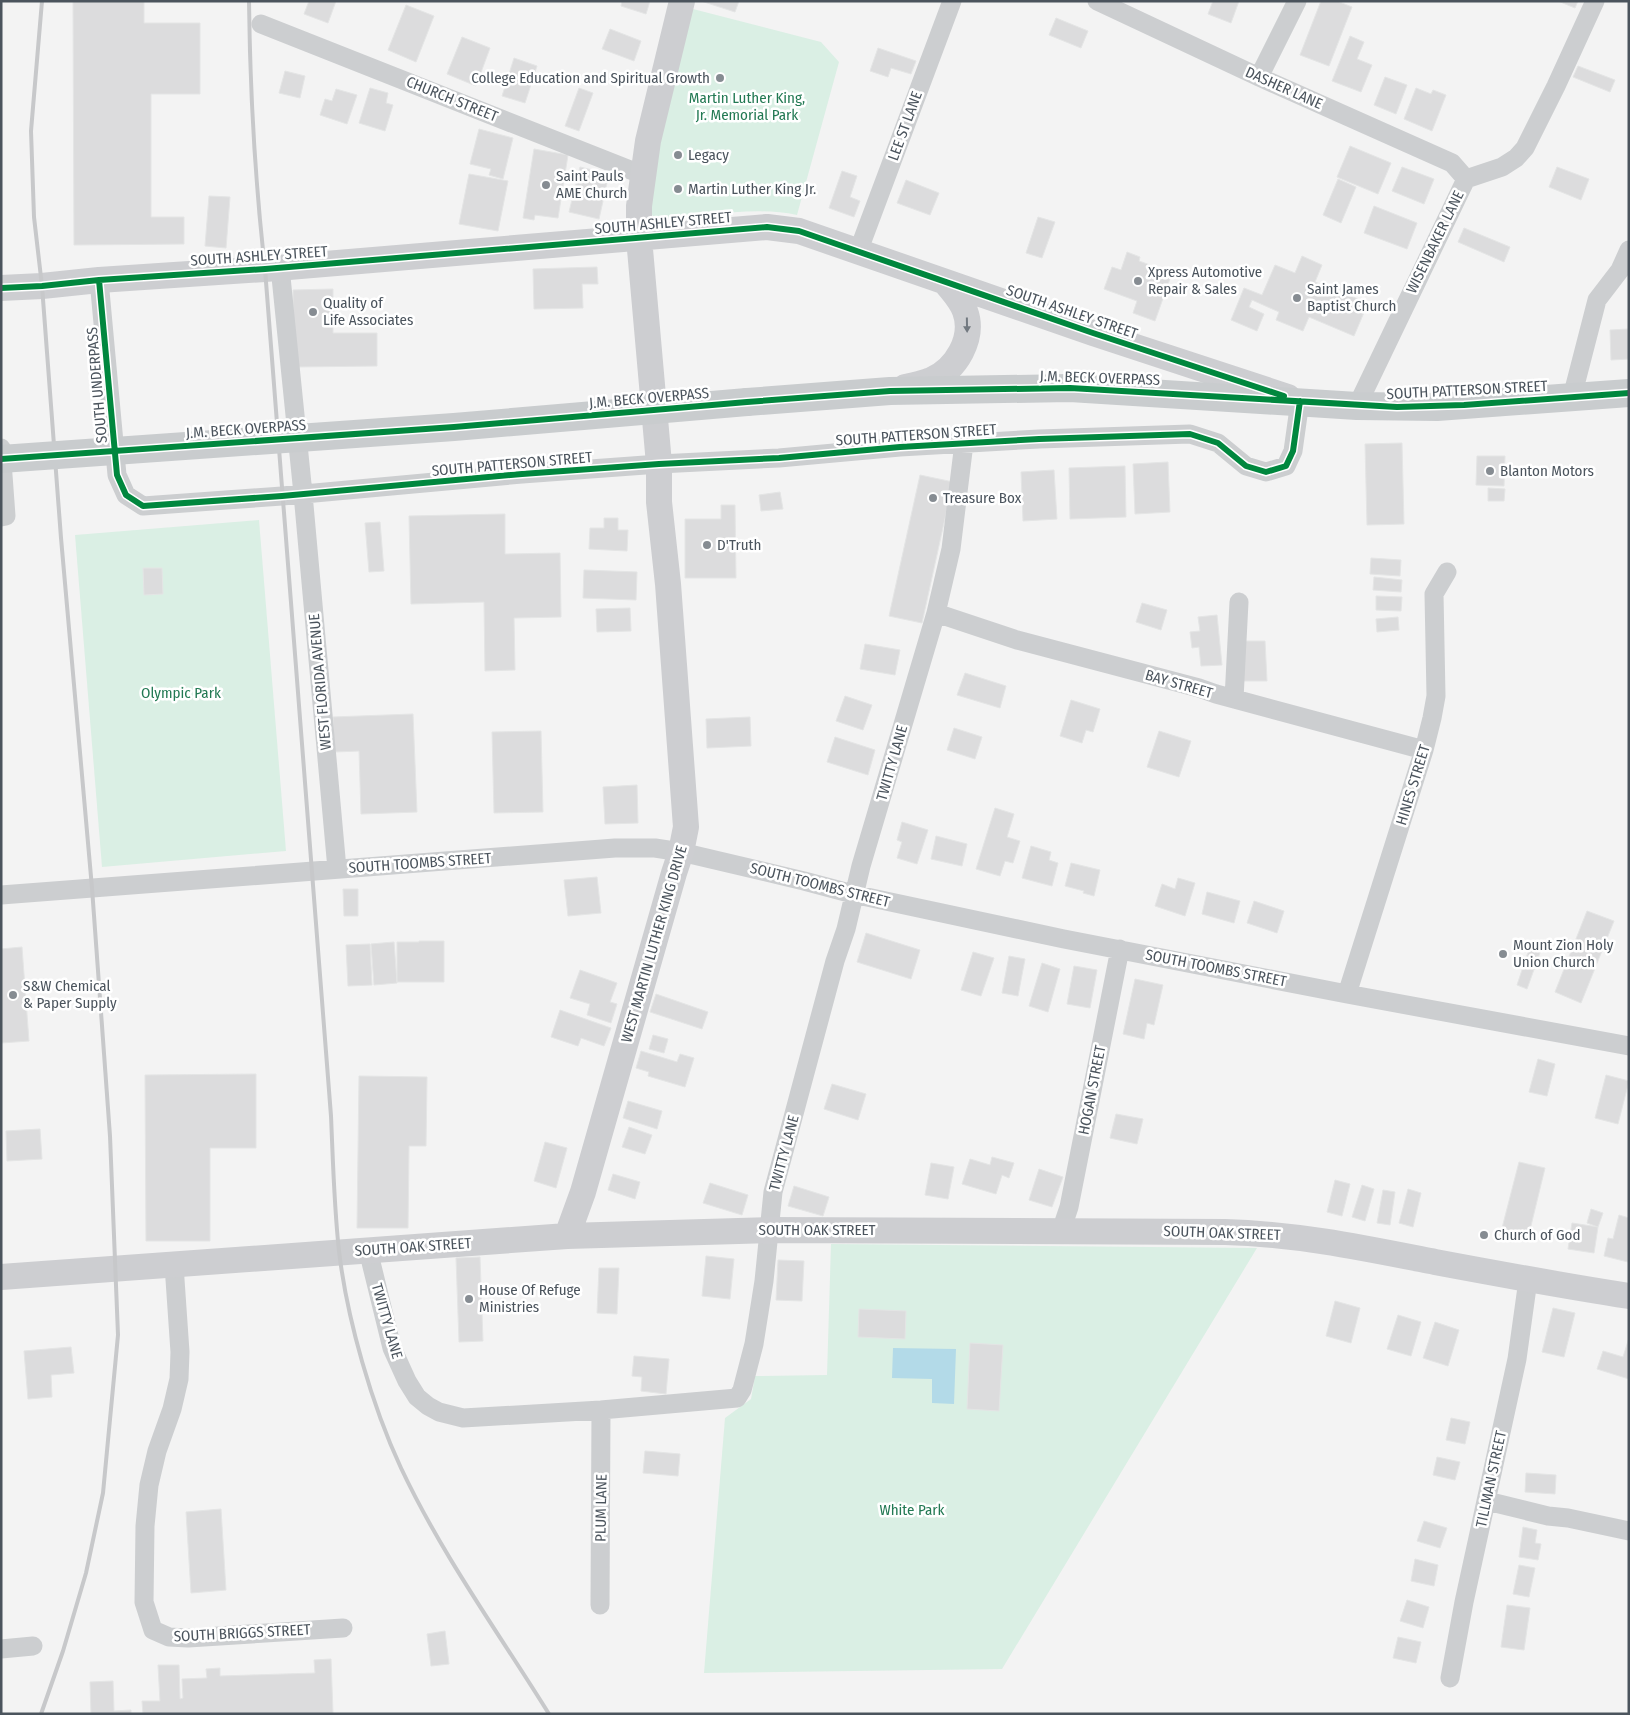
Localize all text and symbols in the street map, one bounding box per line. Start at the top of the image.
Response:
street label: DASHER LANE [1243,63,1325,113]
place label: College Education and Spiritual Growth [471,69,710,87]
street label: CHURCH STREET [404,72,500,126]
marker: College Education and Spiritual Growth [714,72,726,84]
park label: Martin Luther King, Jr. Memorial Park [689,89,805,124]
street label: LEE ST LANE [884,89,926,163]
place label: Legacy [688,146,729,164]
marker: Legacy [672,149,684,161]
place label: Saint Pauls AME Church [556,167,627,202]
marker: Saint Pauls AME Church [540,179,552,191]
place label: Martin Luther King Jr. [688,180,816,198]
marker: Martin Luther King Jr. [672,183,684,195]
street label: WISENBAKER LANE [1402,188,1468,296]
street label: SOUTH ASHLEY STREET [594,208,732,238]
street label: SOUTH ASHLEY STREET [190,242,328,270]
place label: Xpress Automotive Repair & Sales [1148,263,1262,298]
marker: Xpress Automotive Repair & Sales [1132,275,1144,287]
place label: Saint James Baptist Church [1307,280,1396,315]
street label: SOUTH ASHLEY STREET [1004,281,1140,343]
marker: Saint James Baptist Church [1291,292,1303,304]
place label: Quality of Life Associates [323,294,413,329]
marker: Quality of Life Associates [307,306,319,318]
one-way arrow [963,317,971,333]
street label: SOUTH UNDERPASS [83,326,111,444]
street label: J.M. BECK OVERPASS [1039,367,1161,389]
street label: SOUTH PATTERSON STREET [1386,377,1548,403]
street label: J.M. BECK OVERPASS [588,384,710,412]
street label: J.M. BECK OVERPASS [185,416,307,442]
street label: SOUTH PATTERSON STREET [835,420,997,450]
street label: SOUTH PATTERSON STREET [431,448,593,480]
place label: Blanton Motors [1500,462,1594,480]
marker: Blanton Motors [1484,465,1496,477]
place label: Treasure Box [943,489,1022,507]
marker: Treasure Box [927,492,939,504]
place label: D'Truth [717,536,761,554]
marker: D'Truth [701,539,713,551]
street label: WEST FLORIDA AVENUE [305,613,335,751]
street label: BAY STREET [1143,666,1215,702]
park label: Olympic Park [141,684,221,702]
street label: TWITTY LANE [873,723,911,803]
street label: HINES STREET [1392,743,1434,827]
street label: WEST MARTIN LUTHER KING DRIVE [617,843,691,1045]
street label: SOUTH TOOMBS STREET [348,849,492,877]
street label: SOUTH TOOMBS STREET [748,859,892,911]
place label: Mount Zion Holy Union Church [1513,936,1614,971]
street label: SOUTH TOOMBS STREET [1144,946,1288,991]
marker: Mount Zion Holy Union Church [1497,948,1509,960]
place label: S&W Chemical & Paper Supply [23,977,117,1012]
marker: S&W Chemical & Paper Supply [7,989,19,1001]
street label: HOGAN STREET [1074,1044,1110,1136]
street label: TWITTY LANE [765,1113,803,1193]
street label: SOUTH OAK STREET [758,1221,876,1239]
street label: SOUTH OAK STREET [1163,1222,1281,1244]
place label: Church of God [1494,1226,1580,1244]
marker: Church of God [1478,1229,1490,1241]
street label: SOUTH OAK STREET [354,1234,472,1260]
street label: TWITTY LANE [368,1281,406,1361]
place label: House Of Refuge Ministries [479,1281,581,1316]
marker: House Of Refuge Ministries [463,1293,475,1305]
street label: TILLMAN STREET [1472,1429,1510,1529]
street label: PLUM LANE [591,1474,611,1542]
park label: White Park [879,1501,945,1519]
street label: SOUTH BRIGGS STREET [173,1620,311,1646]

